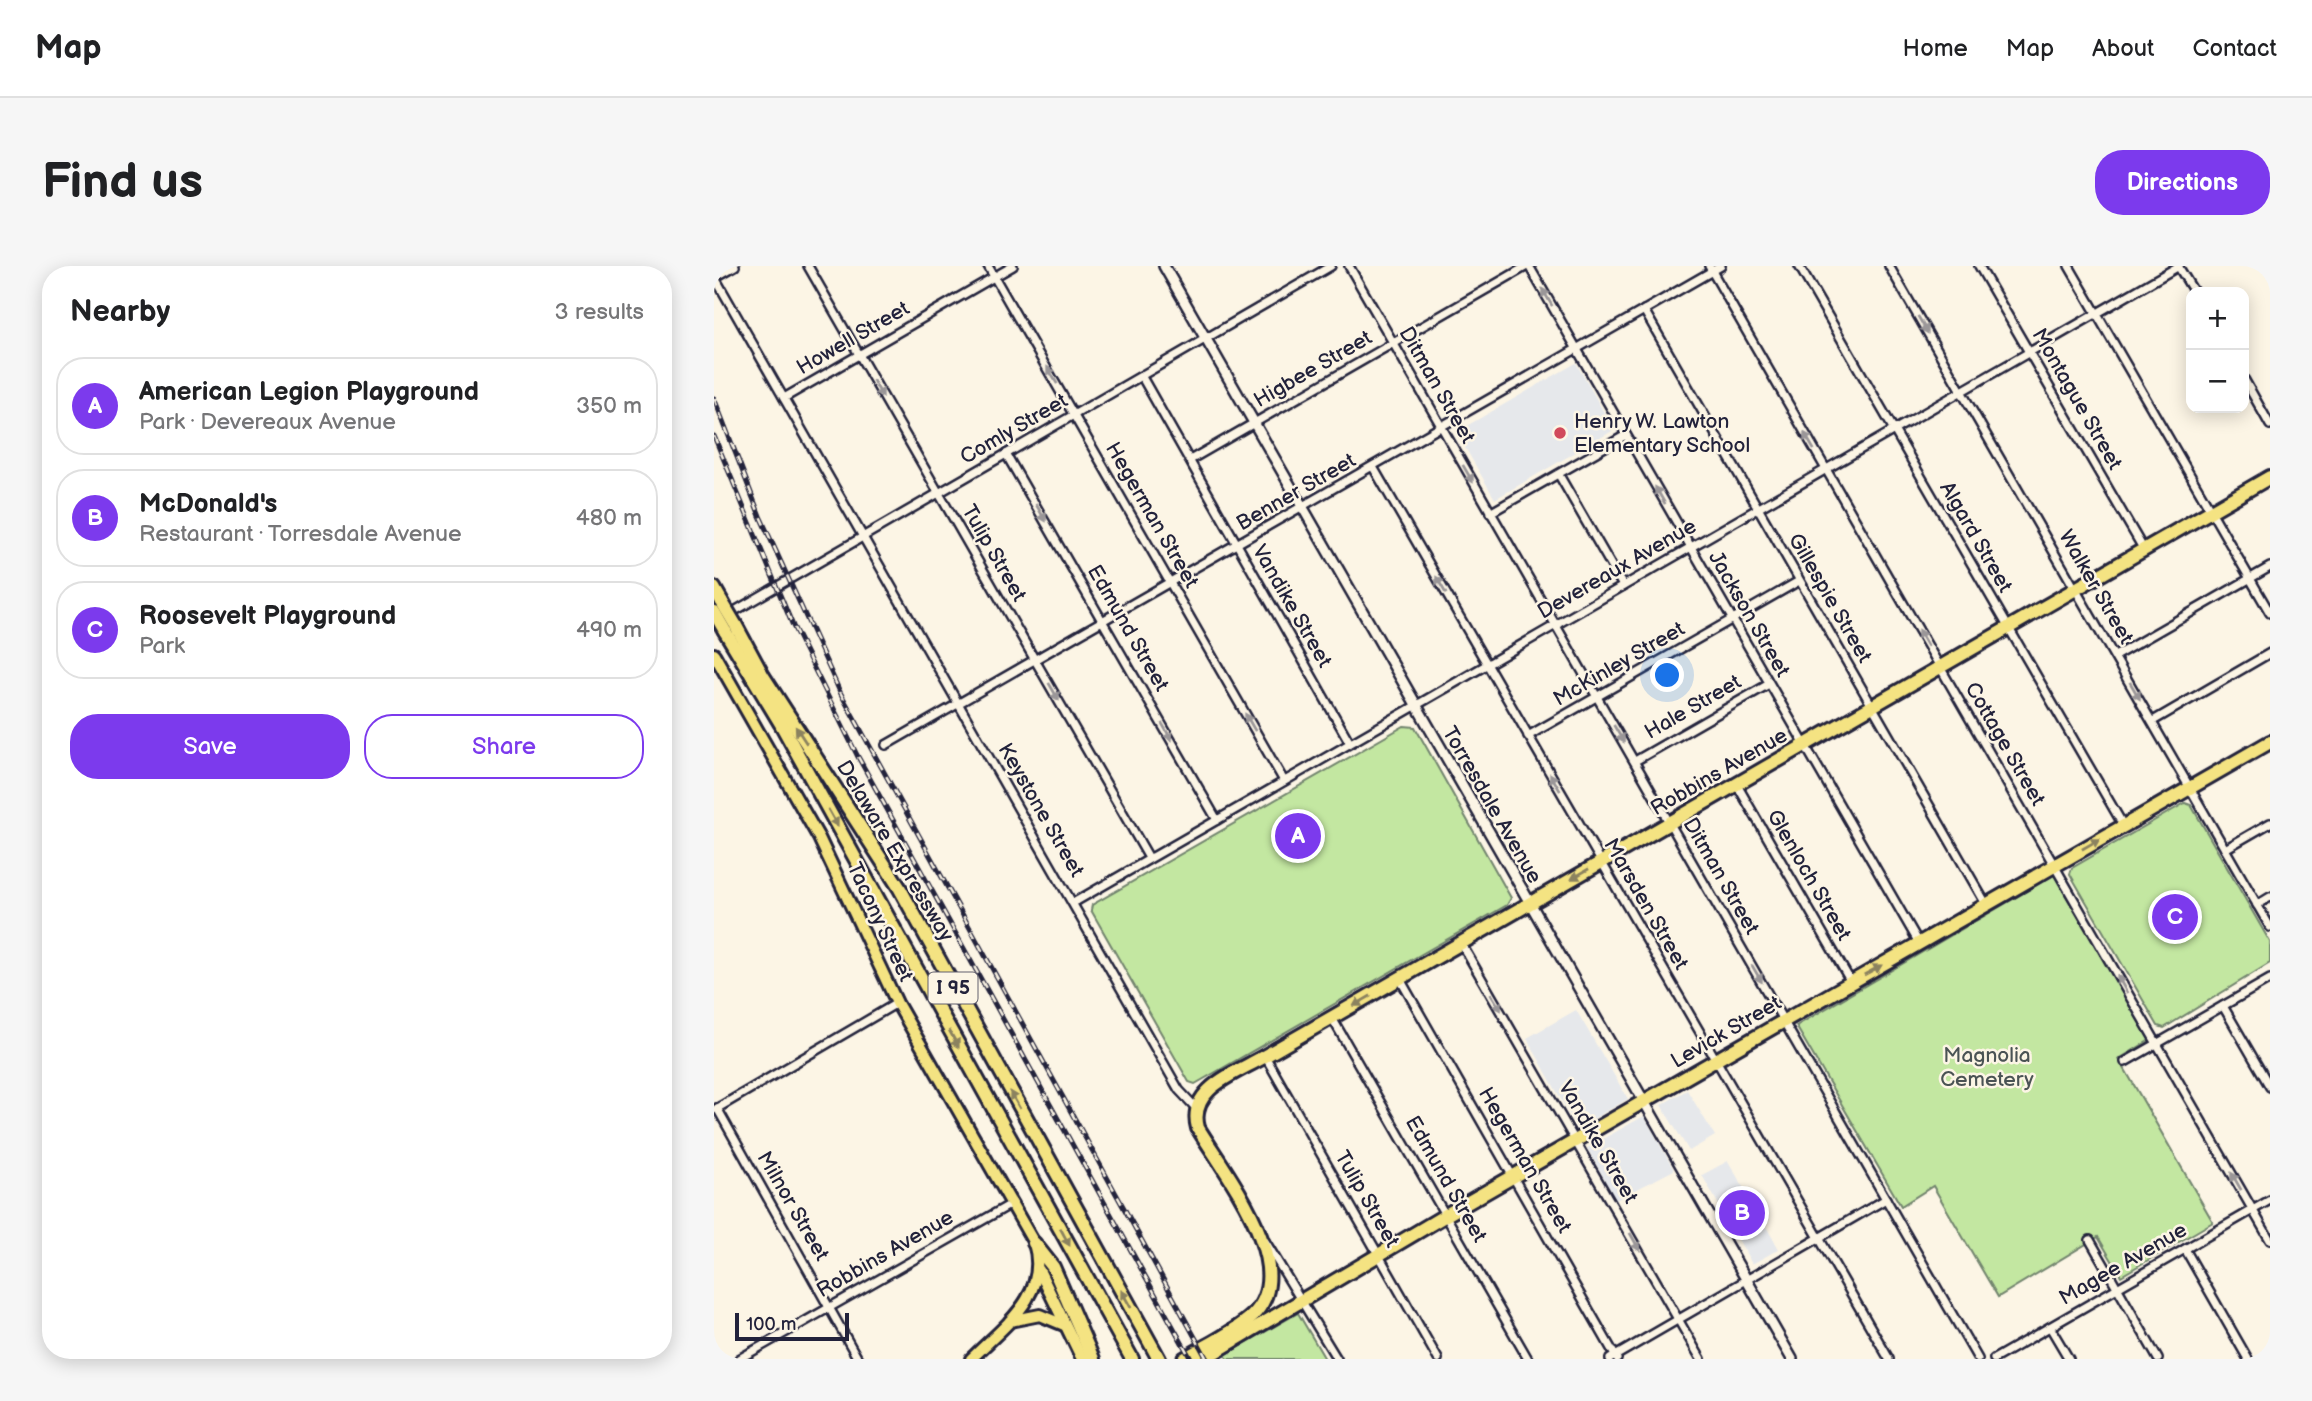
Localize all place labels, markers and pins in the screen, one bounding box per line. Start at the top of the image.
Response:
place label: Henry W. Lawton Elementary School [1574,409,1750,458]
marker: Henry W. Lawton Elementary School [1552,425,1568,441]
pin: A [1275,810,1321,862]
pin: C [2152,891,2198,943]
pin: B [1719,1187,1765,1239]

